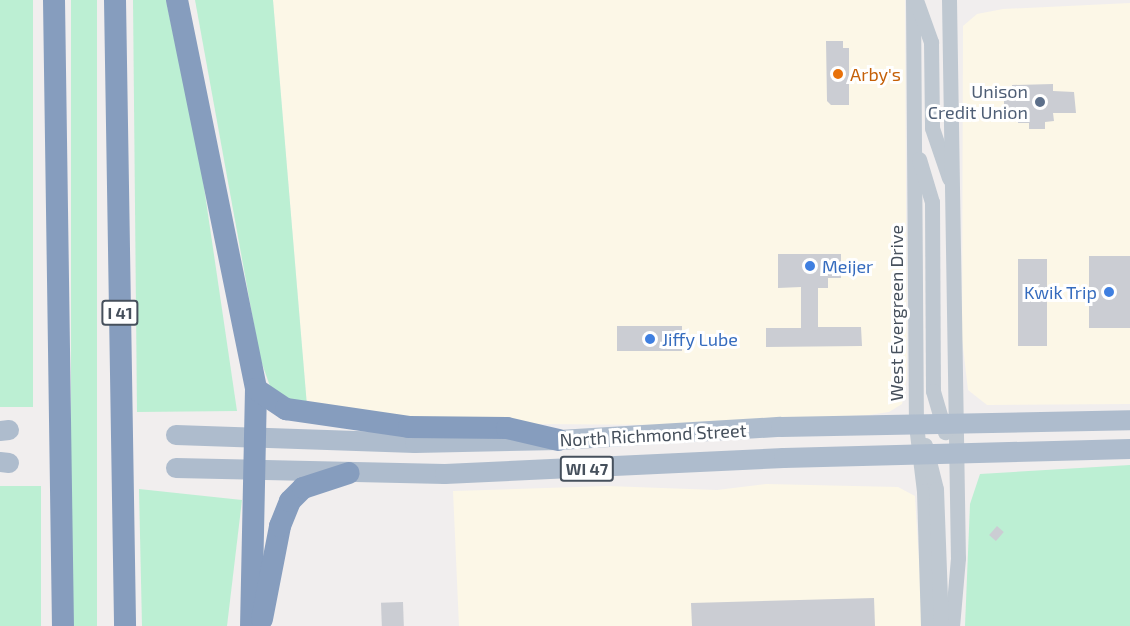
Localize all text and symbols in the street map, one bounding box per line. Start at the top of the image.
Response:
place label: Arby's [850,63,901,85]
marker: Arby's [831,67,845,81]
place label: Unison Credit Union [928,81,1028,124]
marker: Unison Credit Union [1033,95,1047,109]
street label: West Evergreen Drive [885,225,907,401]
place label: Meijer [822,255,873,277]
marker: Meijer [803,259,817,273]
place label: Kwik Trip [1023,281,1097,303]
marker: Kwik Trip [1102,285,1116,299]
road number: I 41 [100,300,140,326]
place label: Jiffy Lube [662,328,738,350]
marker: Jiffy Lube [643,332,657,346]
street label: North Richmond Street [559,419,747,451]
road number: WI 47 [558,456,616,482]

